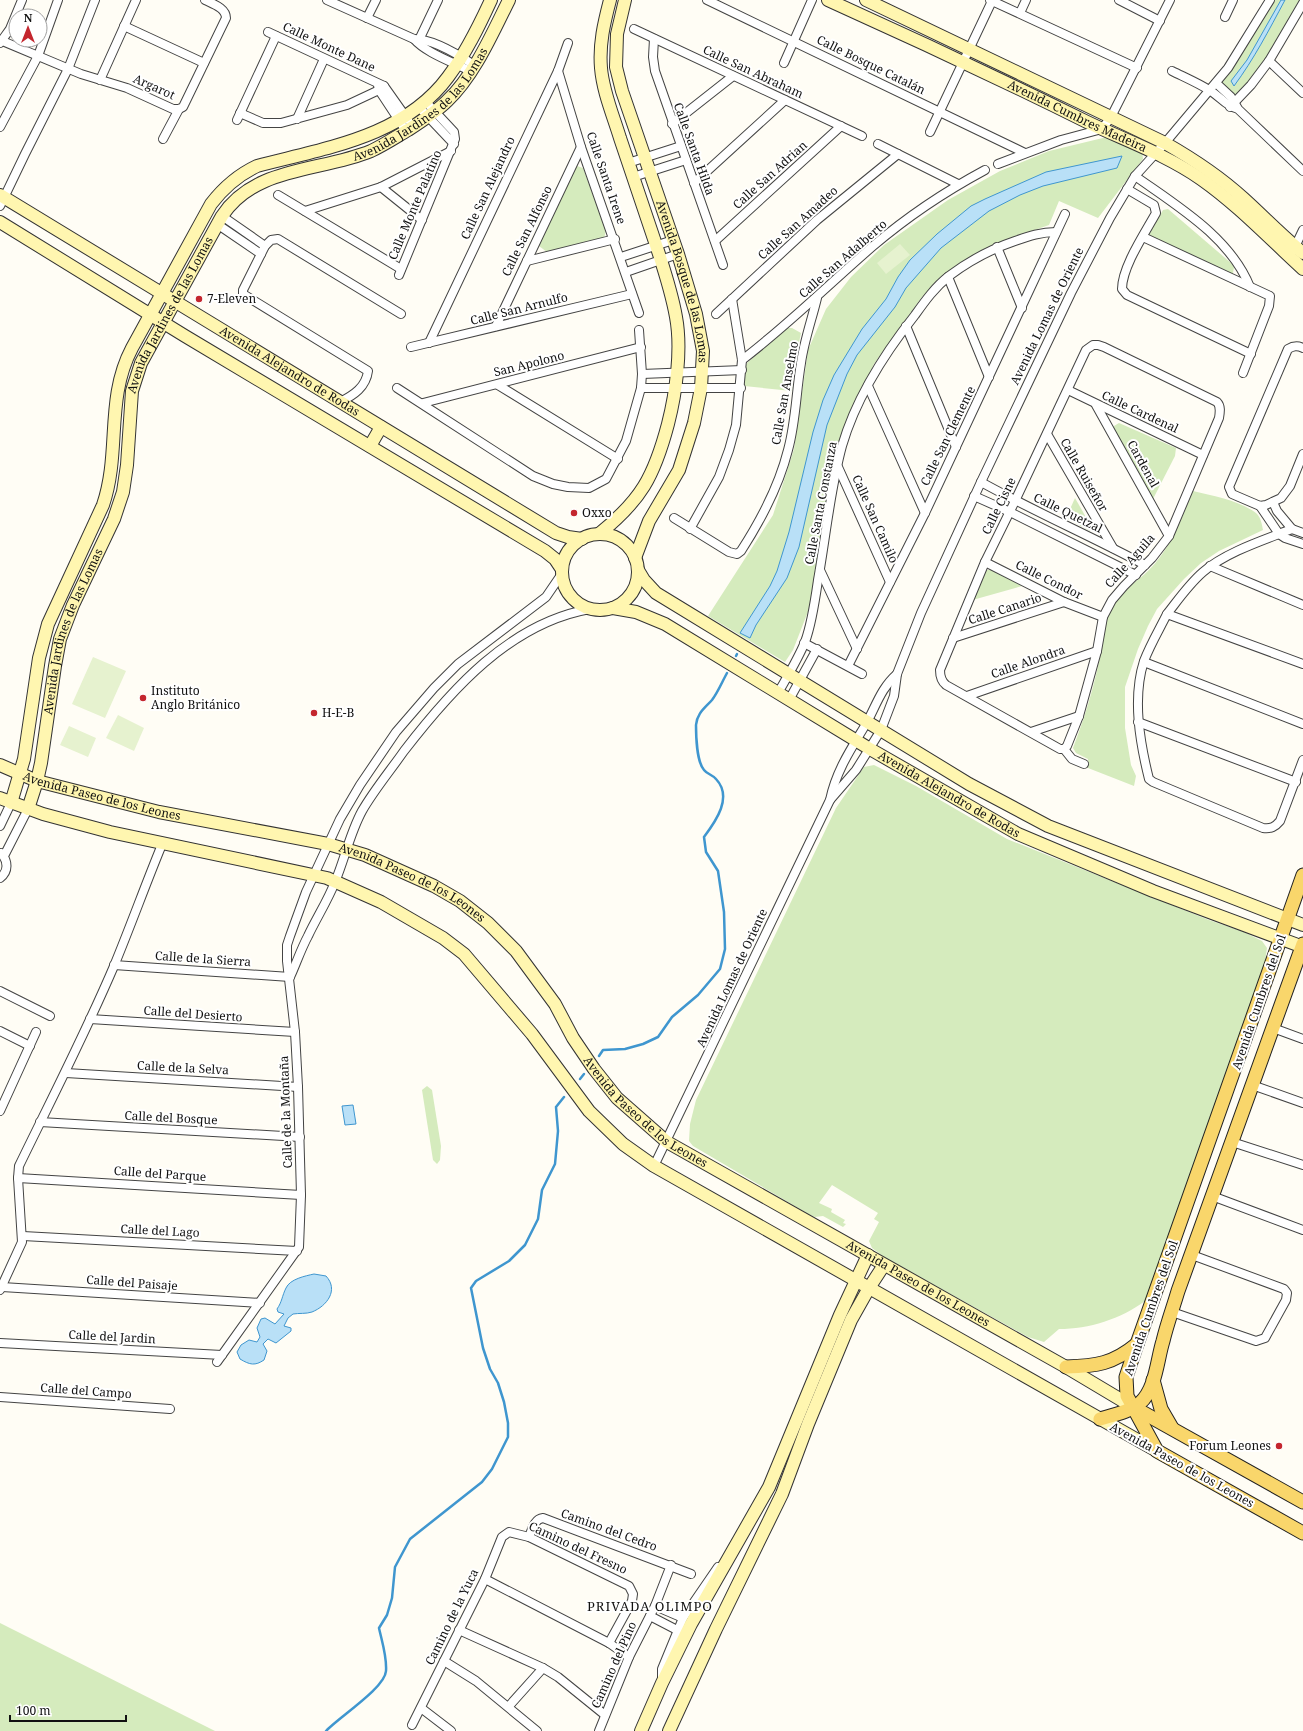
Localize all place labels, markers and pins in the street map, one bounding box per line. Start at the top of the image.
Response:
place label: 7-Eleven [207,290,256,307]
marker: 7-Eleven [194,294,204,304]
place label: Oxxo [582,504,612,521]
marker: Oxxo [569,508,579,518]
place label: Instituto Anglo Británico [151,682,240,713]
marker: Instituto Anglo Británico [138,693,148,703]
place label: H-E-B [322,704,354,721]
marker: H-E-B [309,708,319,718]
place label: Forum Leones [1189,1437,1271,1454]
marker: Forum Leones [1274,1441,1284,1451]

